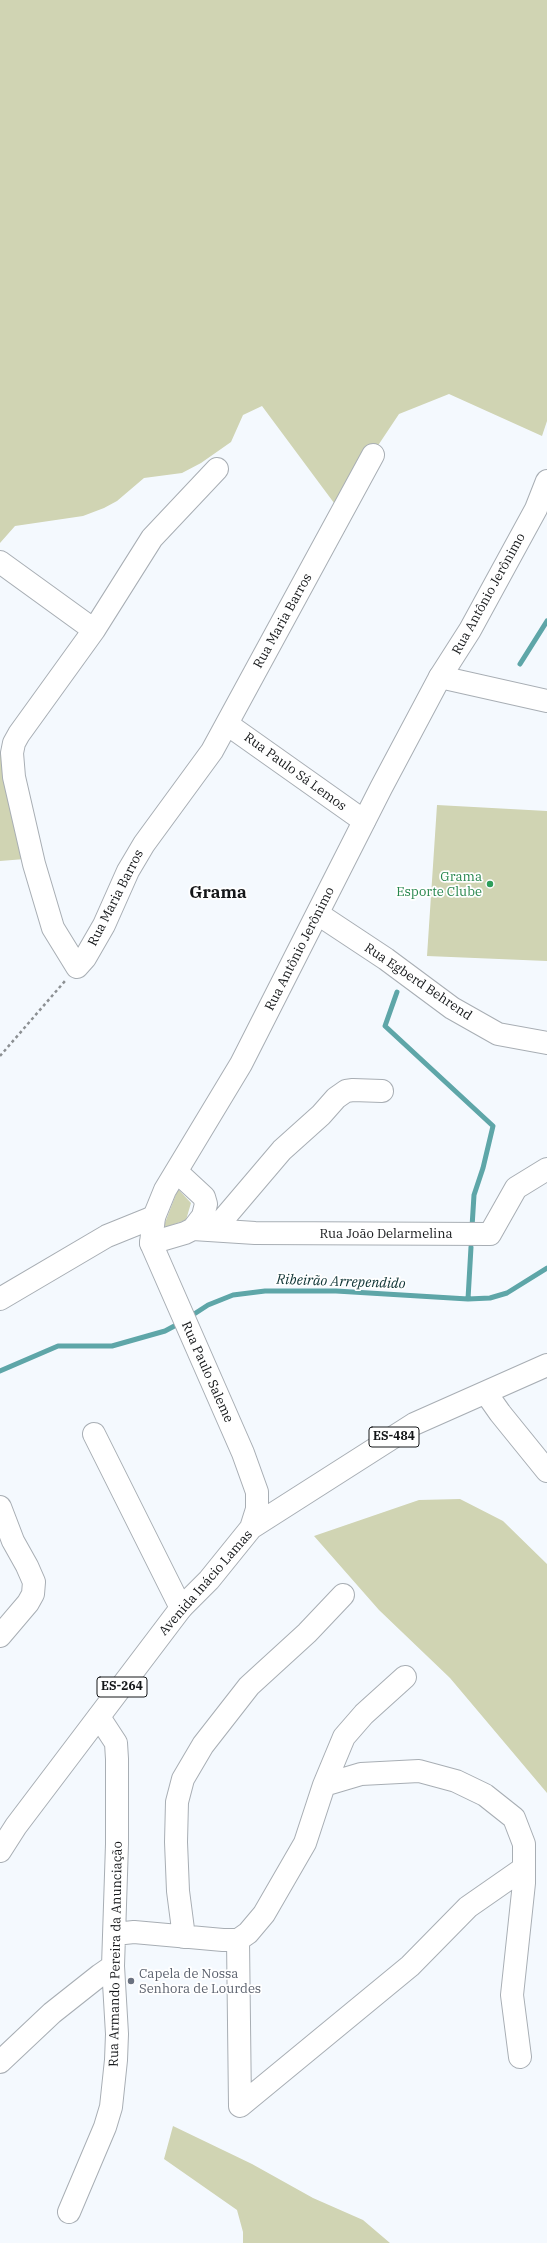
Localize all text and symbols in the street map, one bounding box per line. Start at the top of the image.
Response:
street label: Rua Antônio Jerônimo [449,530,529,658]
street label: Rua Maria Barros [250,571,316,671]
street label: Rua Paulo Sá Lemos [241,730,349,814]
street label: Rua Maria Barros [85,847,147,949]
place label: Grama Esporte Clube [396,869,482,900]
marker: Grama Esporte Clube [485,879,495,889]
district label: Grama [189,883,247,903]
street label: Rua Antônio Jerônimo [262,885,338,1013]
street label: Rua Egberd Behrend [361,940,475,1024]
street label: Rua João Delarmelina [319,1226,453,1242]
water label: Ribeirão Arrependido [276,1271,406,1293]
street label: Rua Paulo Saleme [178,1319,236,1425]
road number: ES-484 [369,1427,419,1447]
street label: Avenida Inácio Lamas [156,1527,256,1639]
road number: ES-264 [97,1677,147,1697]
street label: Rua Armando Pereira da Anunciação [106,1841,126,2067]
place label: Capela de Nossa Senhora de Lourdes [139,1966,261,1997]
marker: Capela de Nossa Senhora de Lourdes [126,1976,136,1986]

